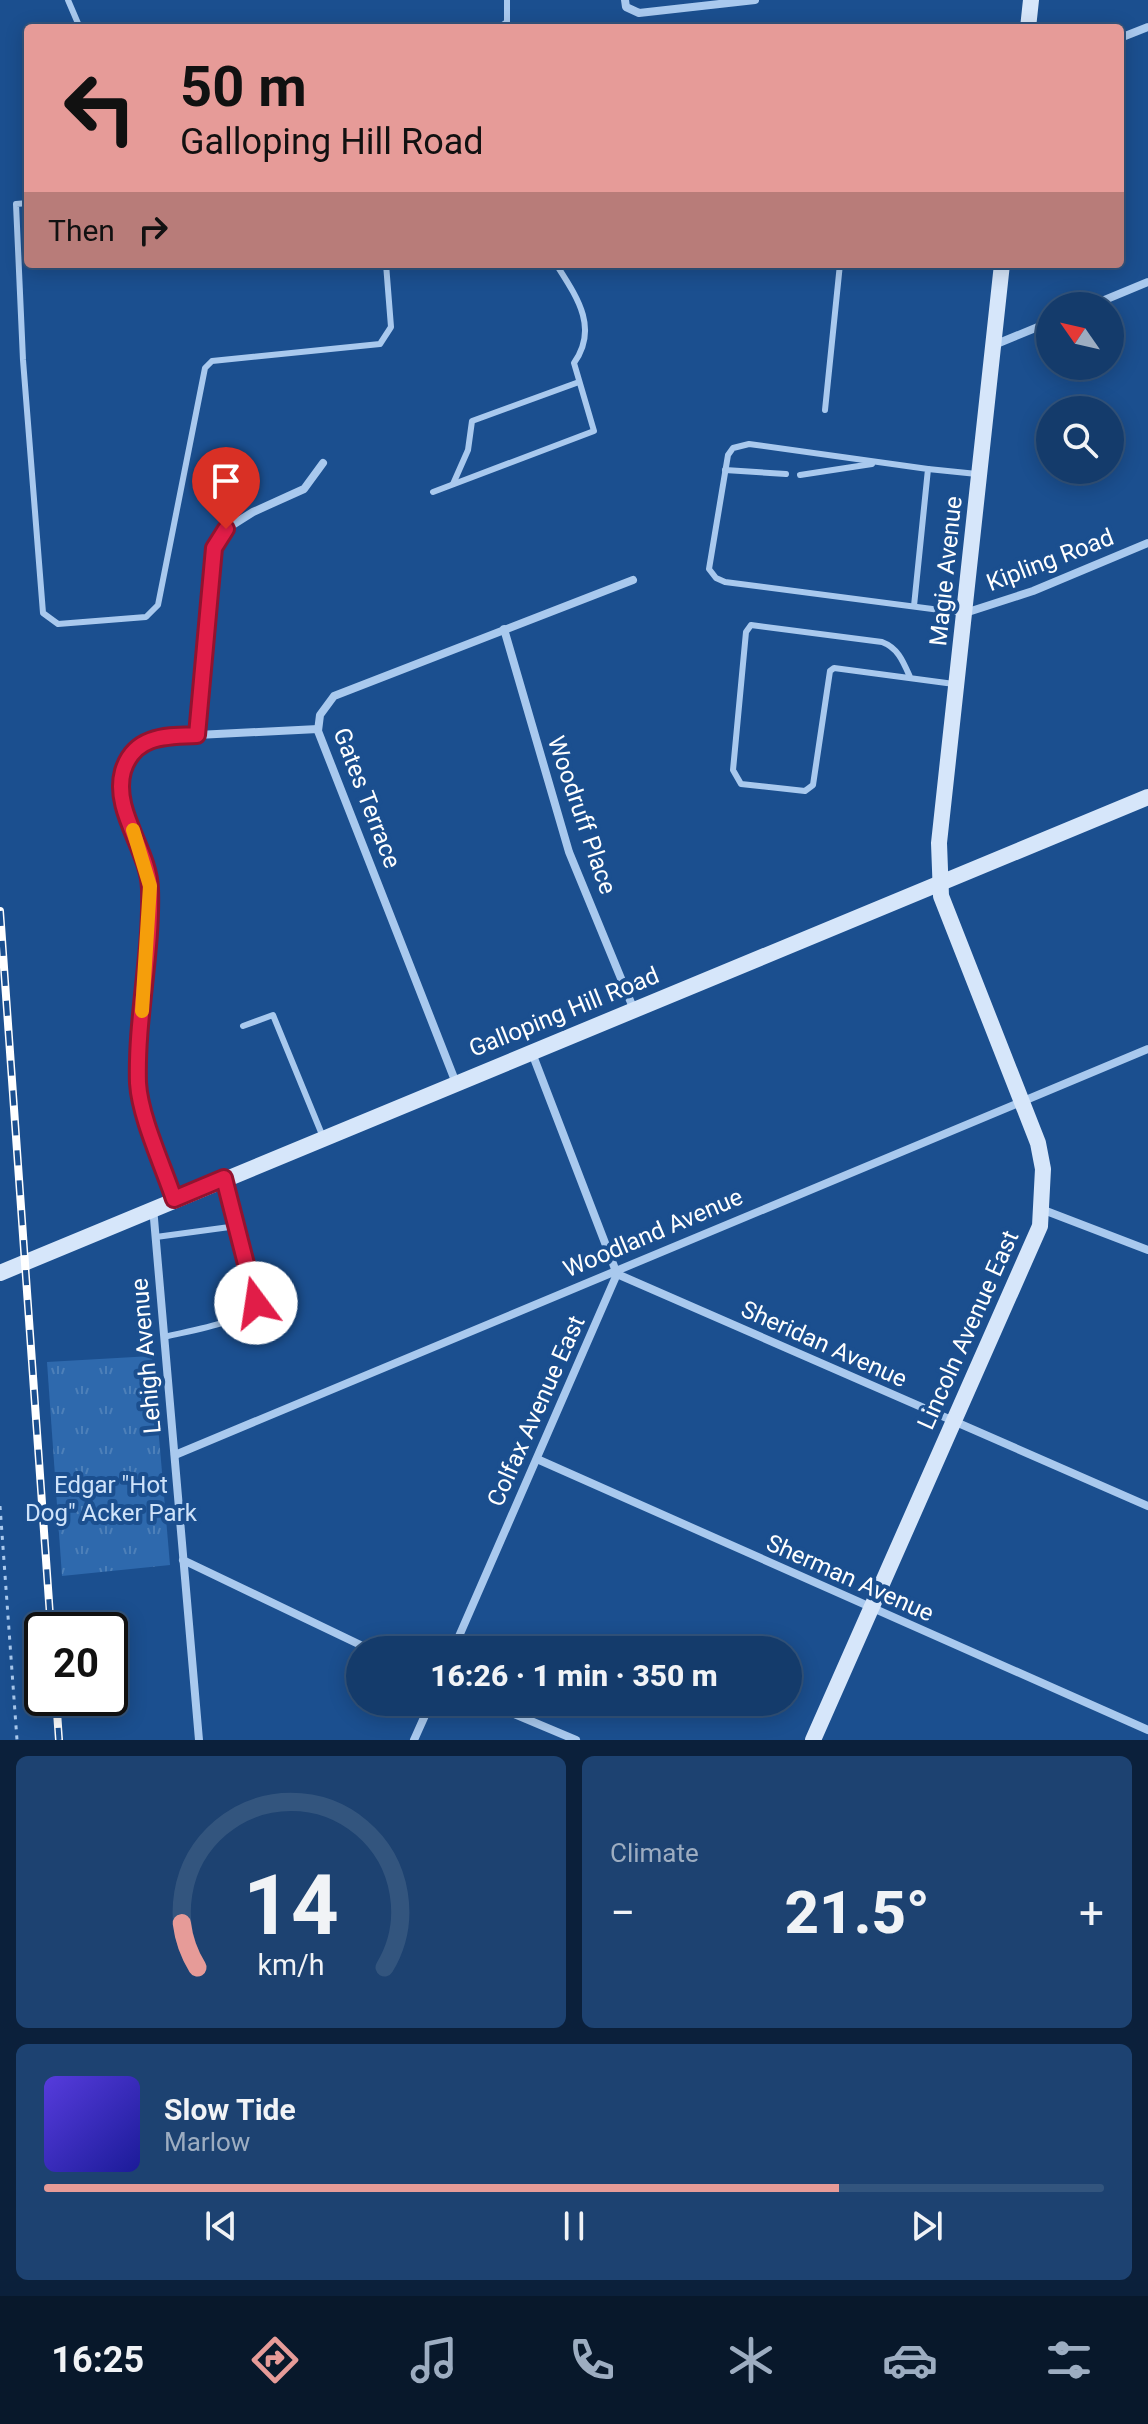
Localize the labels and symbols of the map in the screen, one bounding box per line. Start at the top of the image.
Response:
north arrow [1036,292,1124,380]
pin [192,447,260,529]
street label: Magie Avenue [924,495,968,647]
street label: Kipling Road [983,523,1117,597]
street label: Gates Terrace [327,724,407,872]
street label: Woodruff Place [542,732,622,898]
street label: Galloping Hill Road [465,961,663,1063]
street label: Woodland Avenue [559,1183,747,1283]
street label: Lincoln Avenue East [912,1226,1025,1434]
position arrow [214,1261,298,1345]
street label: Lehigh Avenue [125,1277,167,1435]
street label: Sheridan Avenue [737,1295,911,1393]
street label: Colfax Avenue East [481,1311,591,1511]
park label: Edgar "Hot Dog" Acker Park [25,1471,198,1527]
street label: Sherman Avenue [762,1529,938,1627]
speed limit sign: 20 [24,1612,128,1716]

